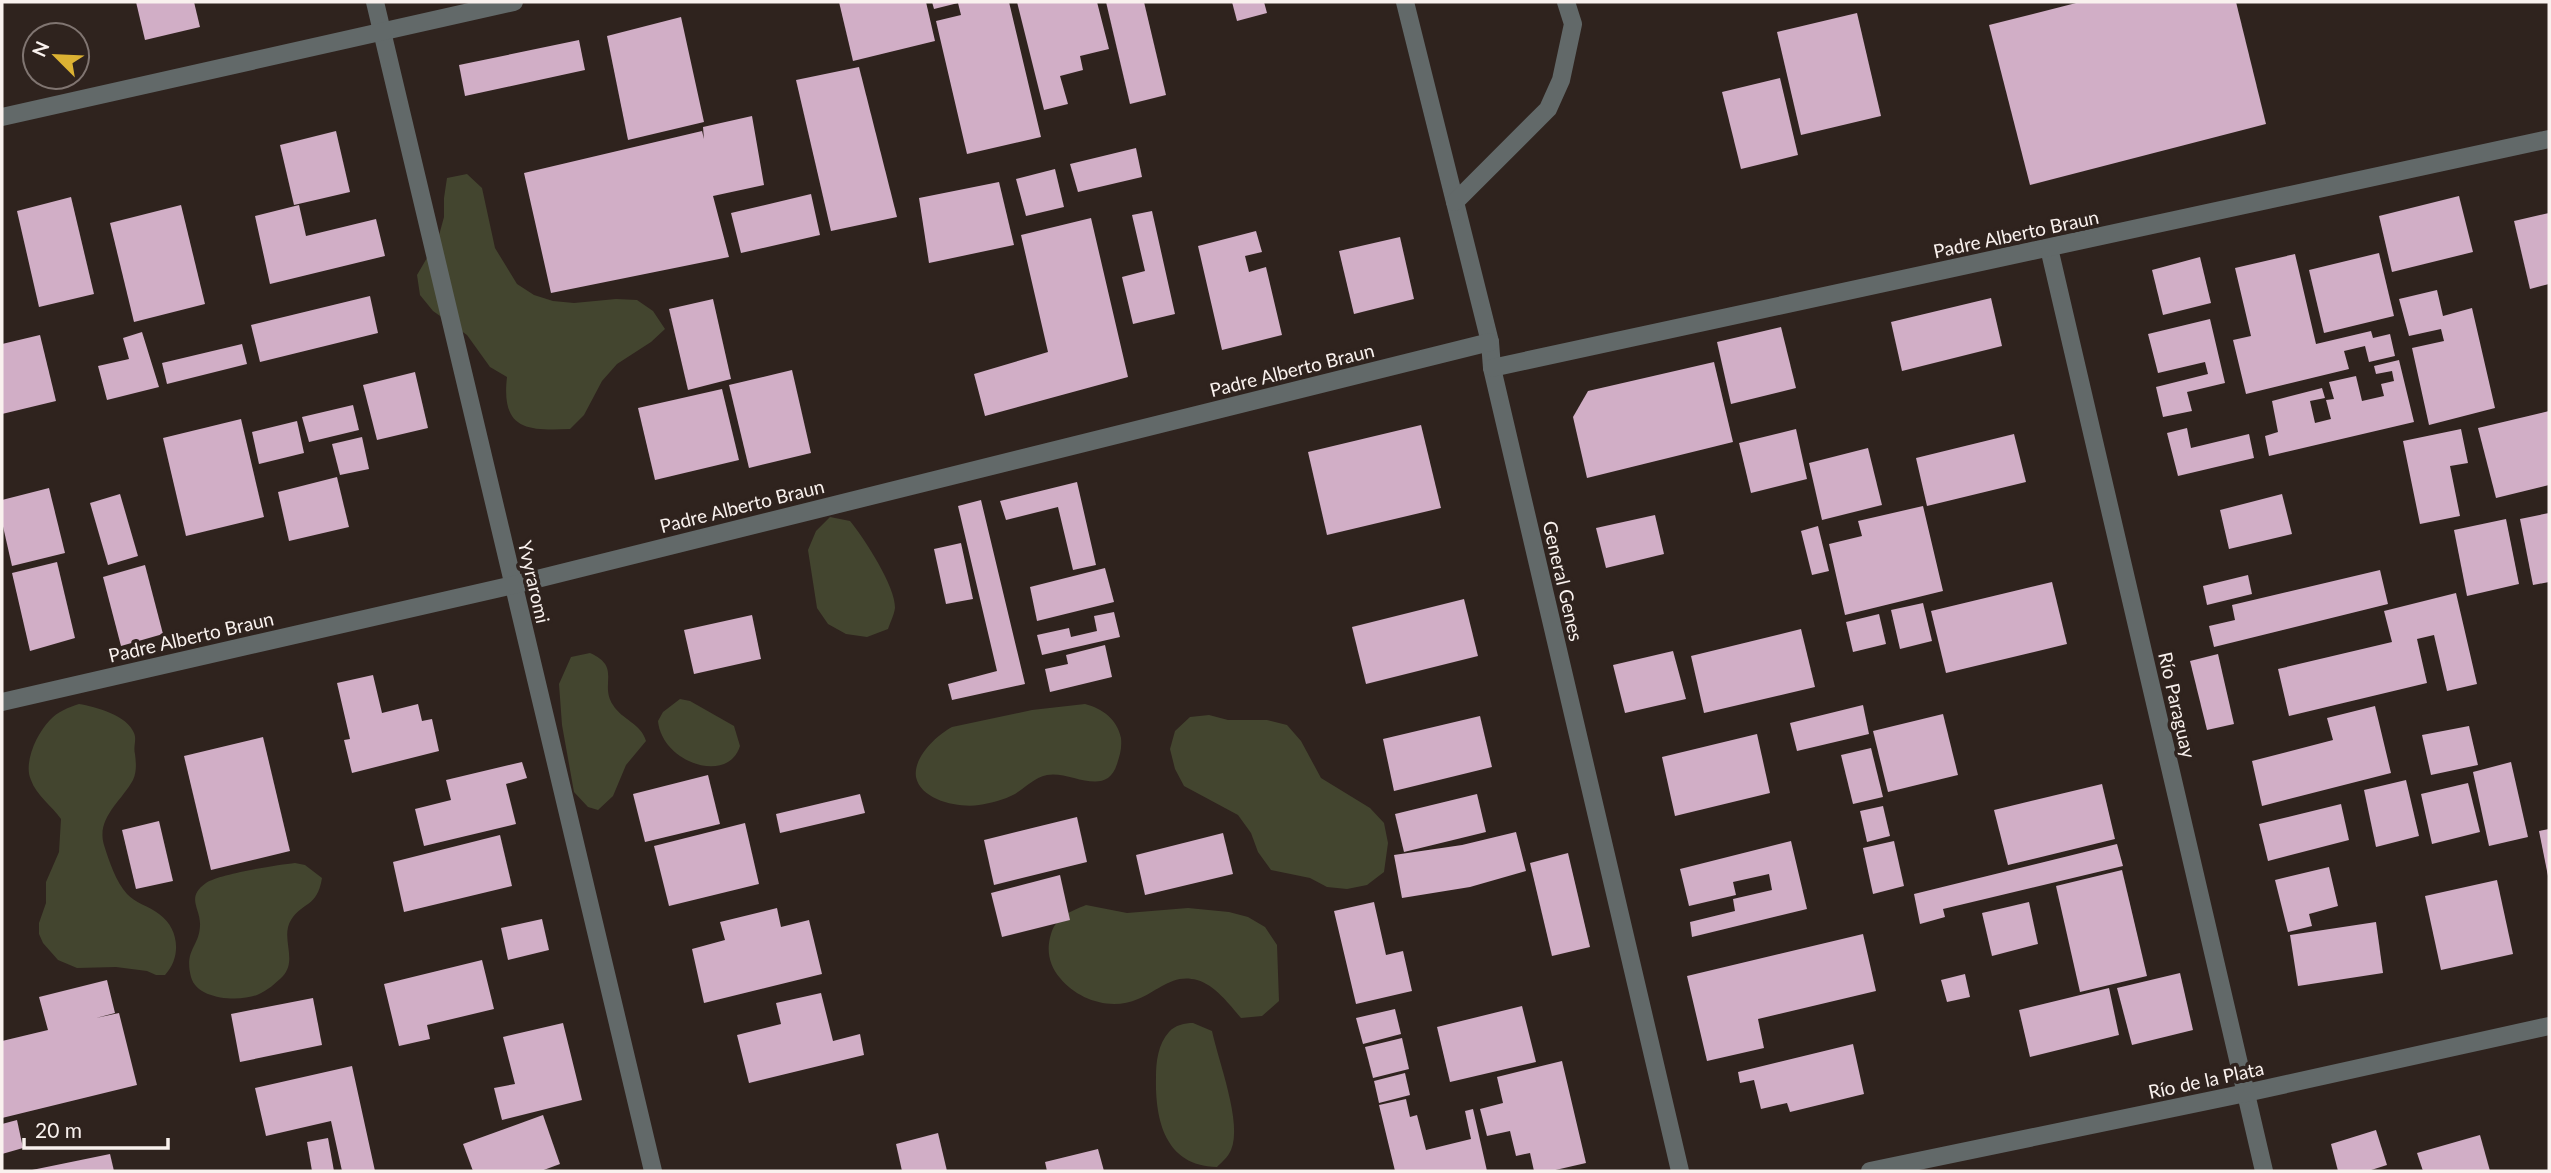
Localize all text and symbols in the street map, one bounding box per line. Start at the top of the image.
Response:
north arrow [21,21,91,91]
text: N [27,38,53,60]
street label: Padre Alberto Braun [1931,205,2101,262]
street label: Padre Alberto Braun [1207,338,1377,401]
street label: Padre Alberto Braun [657,474,827,537]
street label: General Genes [1538,519,1588,643]
street label: Yvyraromi [514,538,555,625]
street label: Padre Alberto Braun [106,606,276,667]
street label: Río Paraguay [2154,650,2201,760]
street label: Río de la Plata [2146,1056,2266,1103]
scale bar [24,1106,168,1150]
text: 20 m [35,1117,82,1142]

